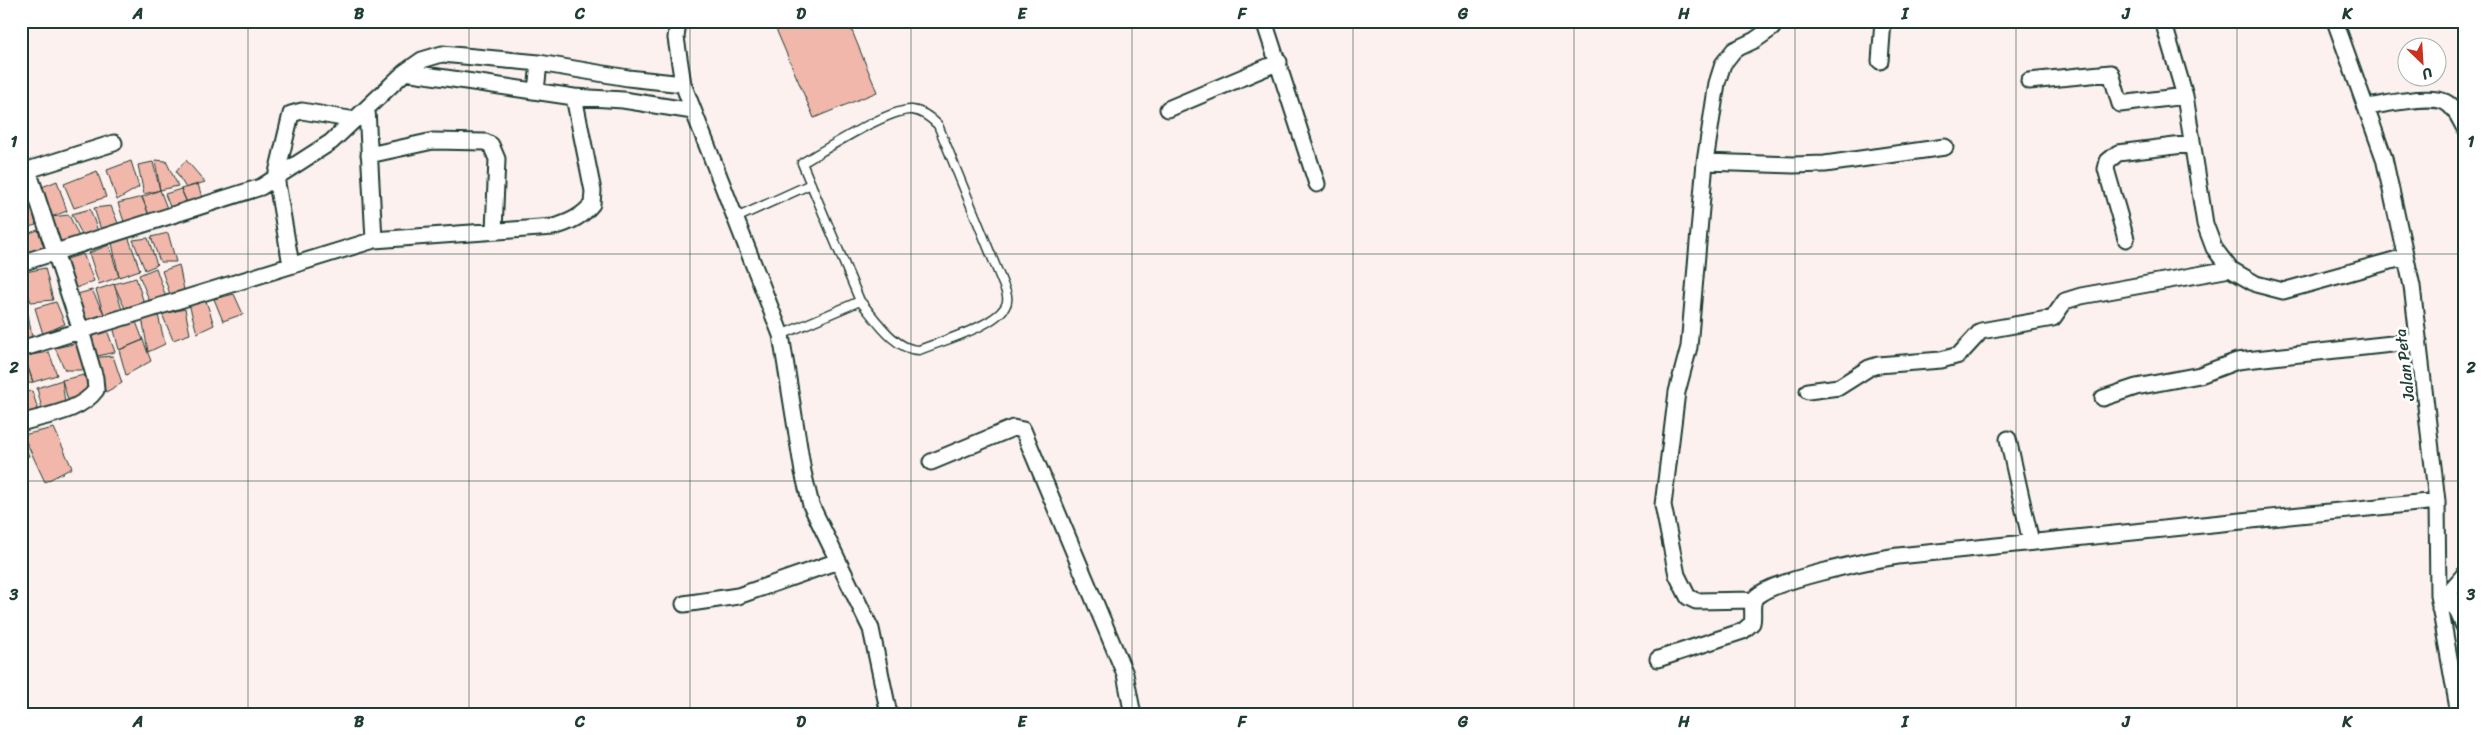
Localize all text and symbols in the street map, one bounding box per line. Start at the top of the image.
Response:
text: A [132,0,143,28]
text: B [354,0,365,28]
text: C [574,0,586,28]
text: D [796,0,806,28]
text: E [1018,0,1028,28]
text: F [1237,0,1248,28]
text: G [1457,0,1469,28]
text: H [1677,0,1690,28]
text: I [1901,0,1910,28]
text: J [2121,0,2131,28]
text: K [2341,0,2353,28]
north arrow [2398,38,2448,88]
text: U [2417,60,2437,87]
text: 1 [11,127,18,156]
text: 1 [2468,127,2475,156]
street label: Jalan Peta [2386,327,2423,404]
text: 2 [8,353,19,382]
text: 2 [2465,353,2476,382]
text: 3 [9,580,19,609]
text: 3 [2466,580,2476,609]
text: A [132,707,143,735]
text: B [354,707,365,735]
text: C [574,707,586,735]
text: D [796,707,806,735]
text: E [1018,707,1028,735]
text: F [1237,707,1248,735]
text: G [1457,707,1469,735]
text: H [1677,707,1690,735]
text: I [1901,707,1910,735]
text: J [2121,707,2131,735]
text: K [2341,707,2353,735]

